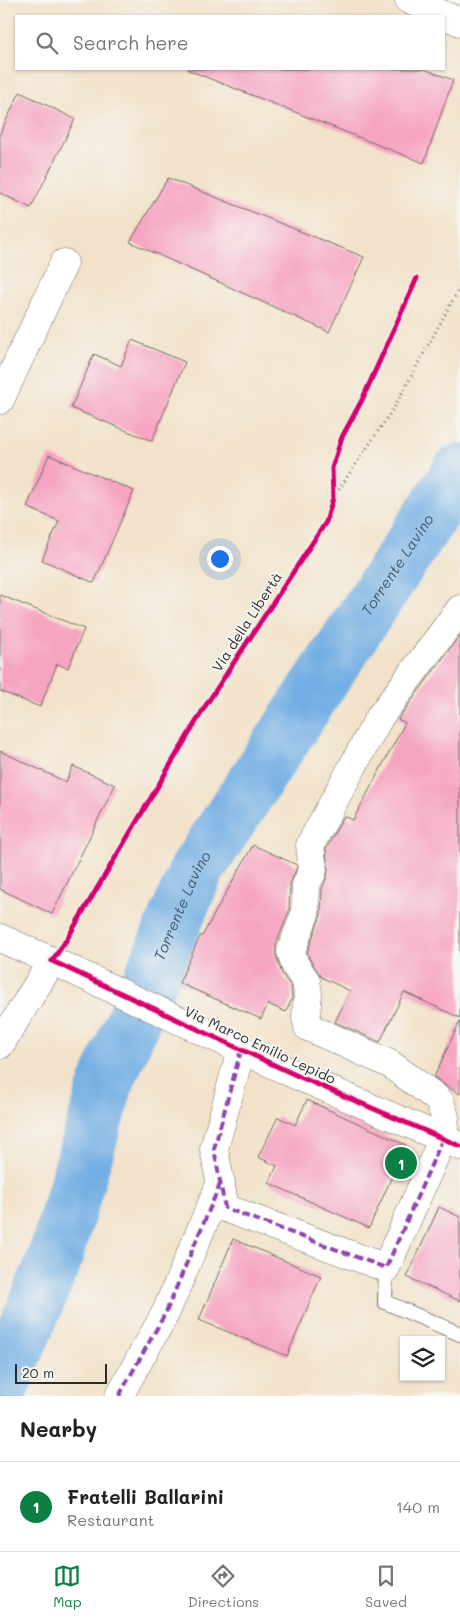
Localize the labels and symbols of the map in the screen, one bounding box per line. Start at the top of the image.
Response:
water label: Torrente Lavino [356,510,438,619]
your location [207,546,233,572]
street label: Via della Libertà [207,568,286,675]
water label: Torrente Lavino [148,847,215,963]
street label: Via Marco Emilio Lepido [182,1001,339,1088]
pin: 1 [385,1144,417,1182]
scale bar [15,1361,108,1384]

